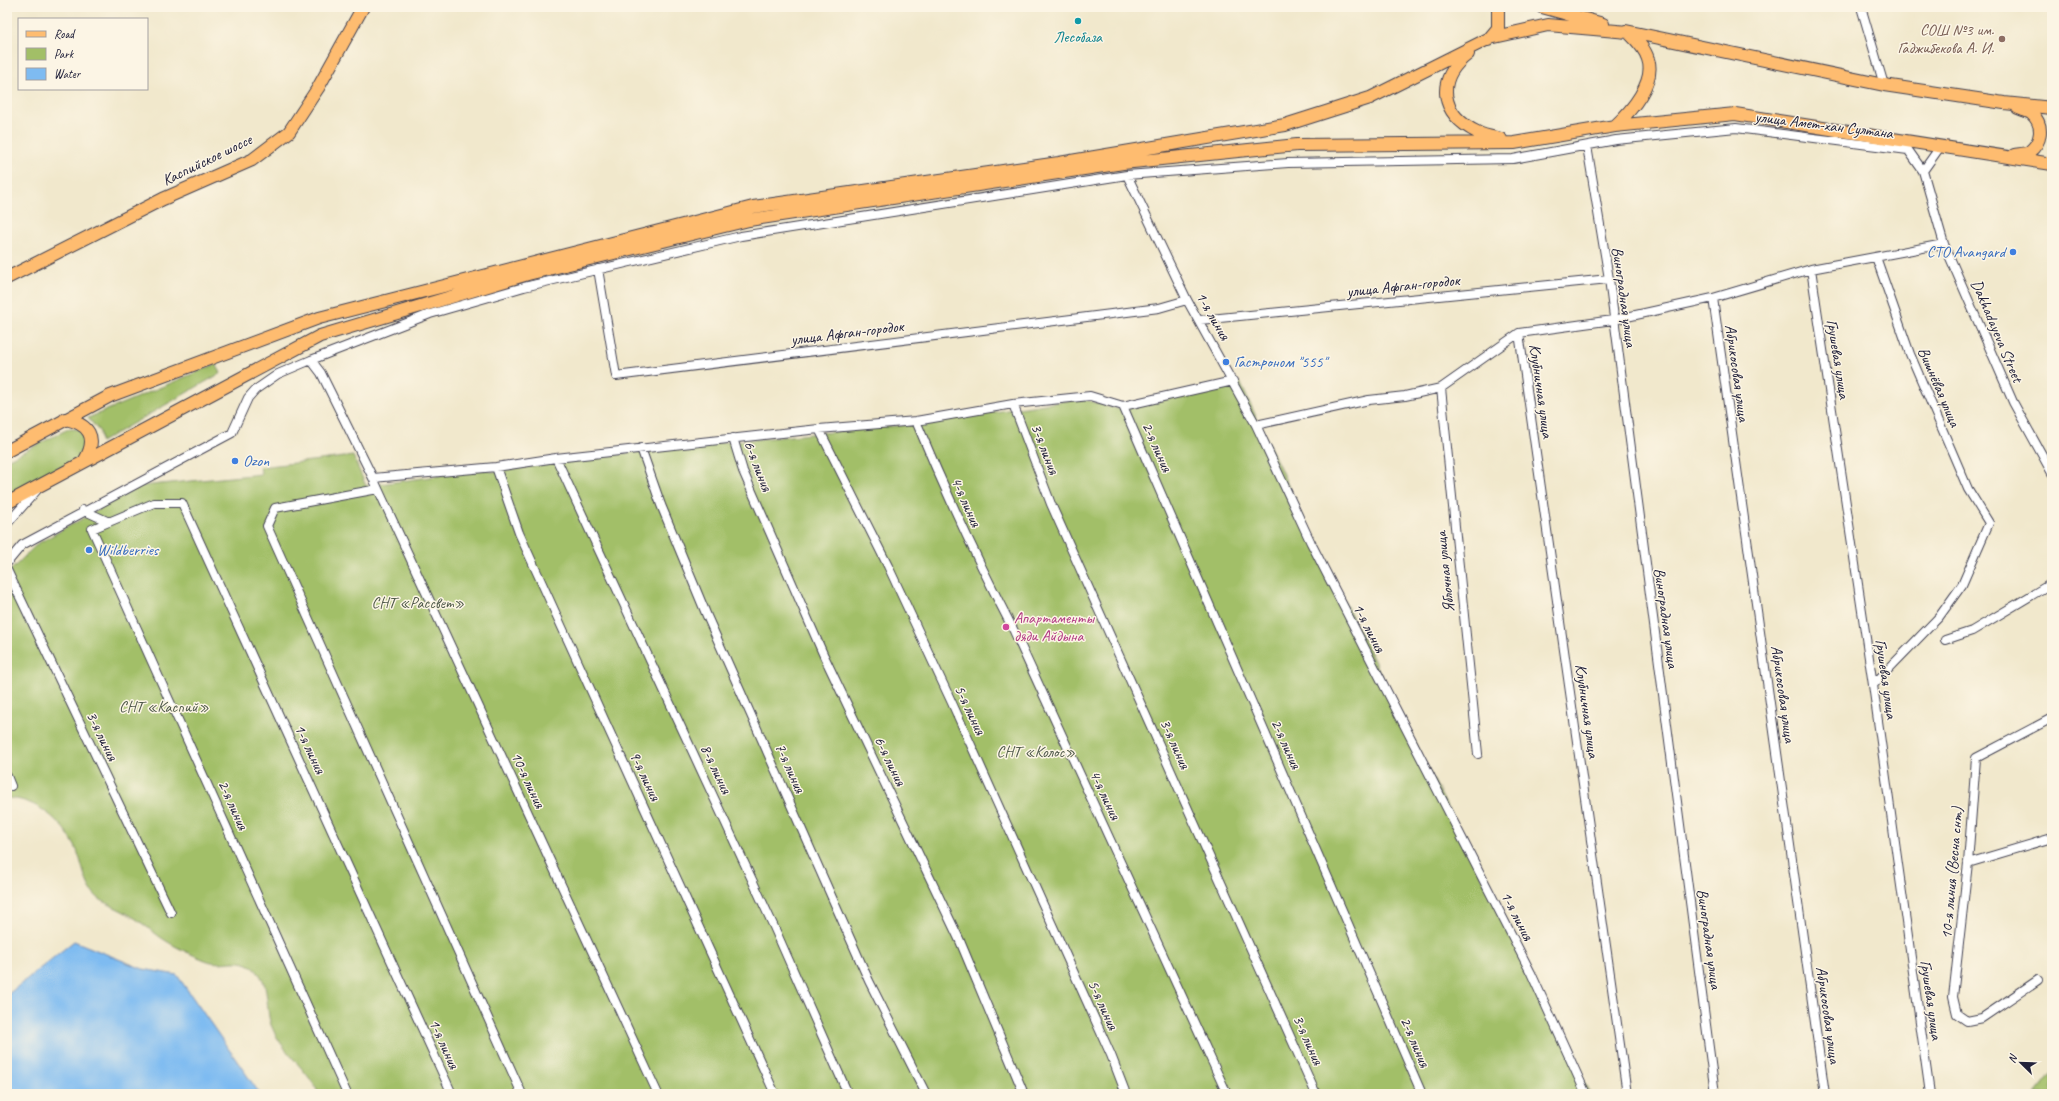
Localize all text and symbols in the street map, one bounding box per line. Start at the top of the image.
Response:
marker: Лесобаза [1073,16,1083,26]
legend [18,18,148,90]
place label: СОШ №3 им. Гаджибекова А. И. [1898,20,1995,58]
text: Road [54,26,76,42]
place label: Лесобаза [1054,27,1103,47]
marker: СОШ №3 им. Гаджибекова А. И. [1997,34,2007,44]
text: Park [54,46,75,62]
text: Water [54,66,82,82]
street label: улица Амет-хан Султана [1753,106,1895,144]
street label: Каспийское шоссе [159,129,257,190]
place label: СТО Avangard [1927,242,2008,262]
street label: Виноградная улица [1607,246,1641,350]
marker: СТО Avangard [2008,247,2018,257]
street label: улица Афган-городок [1345,270,1462,302]
street label: Dakhadayeva Street [1966,277,2028,387]
street label: 1-я линия [1191,288,1235,345]
street label: улица Афган-городок [789,316,907,350]
street label: Грушевая улица [1822,318,1854,401]
street label: Абрикосовая улица [1720,323,1754,424]
street label: Клубничная улица [1524,343,1558,440]
street label: Вишнёвая улица [1913,344,1965,431]
place label: Гастроном "555" [1234,352,1330,372]
marker: Гастроном "555" [1221,357,1231,367]
street label: 2-я линия [1137,419,1177,476]
street label: 3-я линия [1026,421,1064,478]
street label: 6-я линия [739,438,777,495]
place label: Ozon [243,451,270,471]
marker: Ozon [230,456,240,466]
street label: 4-я линия [946,474,986,531]
street label: Яблочная улица [1431,529,1459,614]
place label: Wildberries [97,540,160,560]
marker: Wildberries [84,545,94,555]
street label: Виноградная улица [1649,567,1683,671]
park label: СНТ «Рассвет» [372,593,464,613]
street label: 1-я линия [1348,600,1390,657]
place label: Апартаменты дяди Айдына [1014,608,1095,646]
marker: Апартаменты дяди Айдына [1001,622,1011,632]
street label: Грушевая улица [1871,638,1902,721]
street label: Абрикосовая улица [1766,644,1800,745]
street label: Клубничная улица [1570,663,1604,760]
street label: 5-я линия [950,682,991,739]
park label: СНТ «Каспий» [119,697,209,717]
street label: 3-я линия [81,708,123,765]
street label: 3-я линия [1155,716,1195,773]
street label: 2-я линия [1266,716,1306,773]
street label: 1-я линия [290,721,331,778]
street label: 6-я линия [869,733,911,790]
street label: 7-я линия [770,740,810,797]
street label: 8-я линия [696,741,737,798]
park label: СНТ «Колос» [997,742,1075,762]
street label: 9-я линия [625,748,666,805]
street label: 10-я линия [506,749,550,812]
street label: 4-я линия [1085,767,1126,824]
street label: 2-я линия [213,777,253,834]
street label: 10-я линия (Весна снт) [1936,805,1968,940]
street label: 1-я линия [1496,888,1538,945]
street label: Виноградная улица [1692,888,1726,992]
street label: Грушевая улица [1916,959,1947,1042]
street label: Абрикосовая улица [1811,965,1845,1066]
street label: 5-я линия [1083,977,1123,1034]
street label: 3-я линия [1288,1012,1328,1069]
street label: 2-я линия [1395,1014,1435,1071]
street label: 1-я линия [424,1016,464,1073]
north arrow [2001,1043,2041,1083]
text: N [2004,1051,2020,1065]

